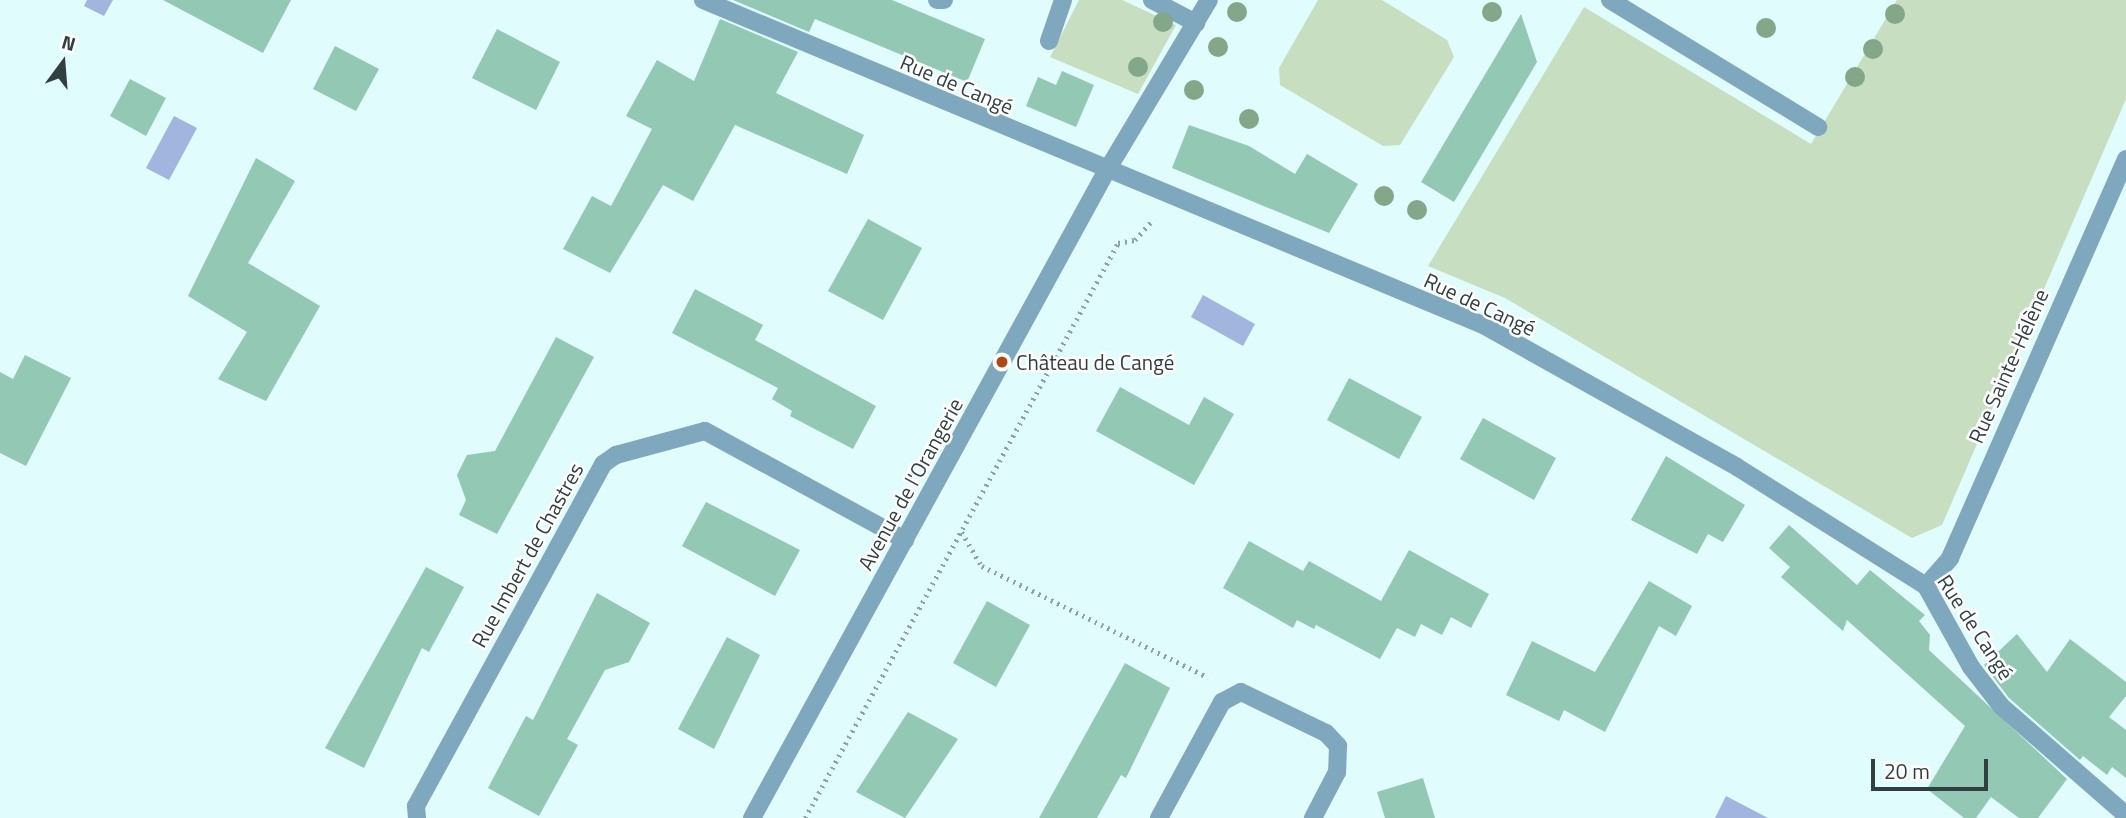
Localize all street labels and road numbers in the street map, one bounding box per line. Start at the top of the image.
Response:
street label: Rue de Cangé [897,49,1017,119]
street label: Rue de Cangé [1420,267,1540,341]
street label: Rue Sainte-Hélène [1963,285,2053,447]
street label: Avenue de l'Orangerie [852,394,968,574]
street label: Rue Imbert de Chastres [466,458,588,652]
street label: Rue de Cangé [1933,570,2019,684]

